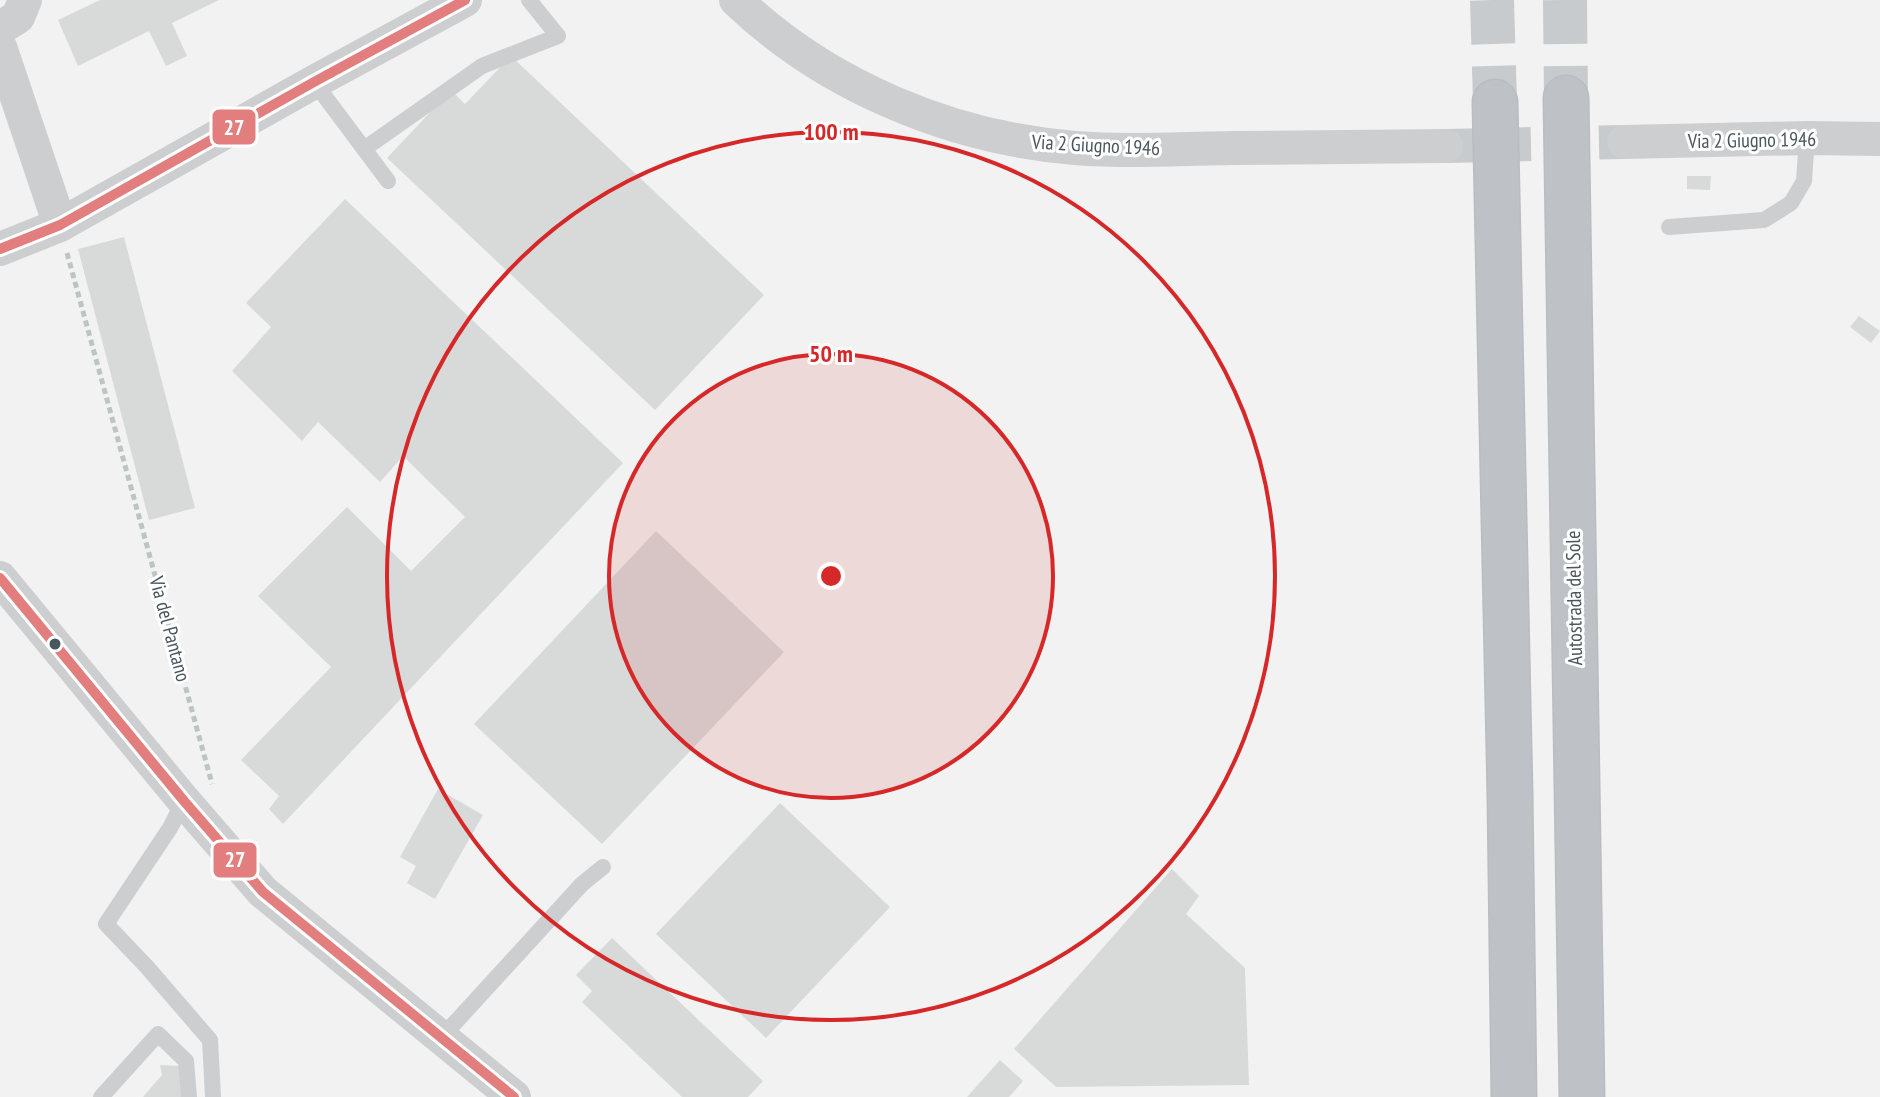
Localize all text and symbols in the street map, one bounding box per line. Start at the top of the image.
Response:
line badge: 27 [211,108,257,146]
text: 27 [223,113,245,141]
text: 100 m [803,116,859,147]
street label: Via 2 Giugno 1946 [1687,126,1816,154]
street label: Via 2 Giugno 1946 [1030,129,1161,161]
text: 50 m [809,338,853,369]
street label: Autostrada del Sole [1560,530,1588,666]
centre of rings [817,562,845,590]
street label: Via del Pantano [143,573,197,684]
unlabelled marker [47,636,63,652]
line badge: 27 [212,841,258,879]
text: 27 [224,845,246,873]

